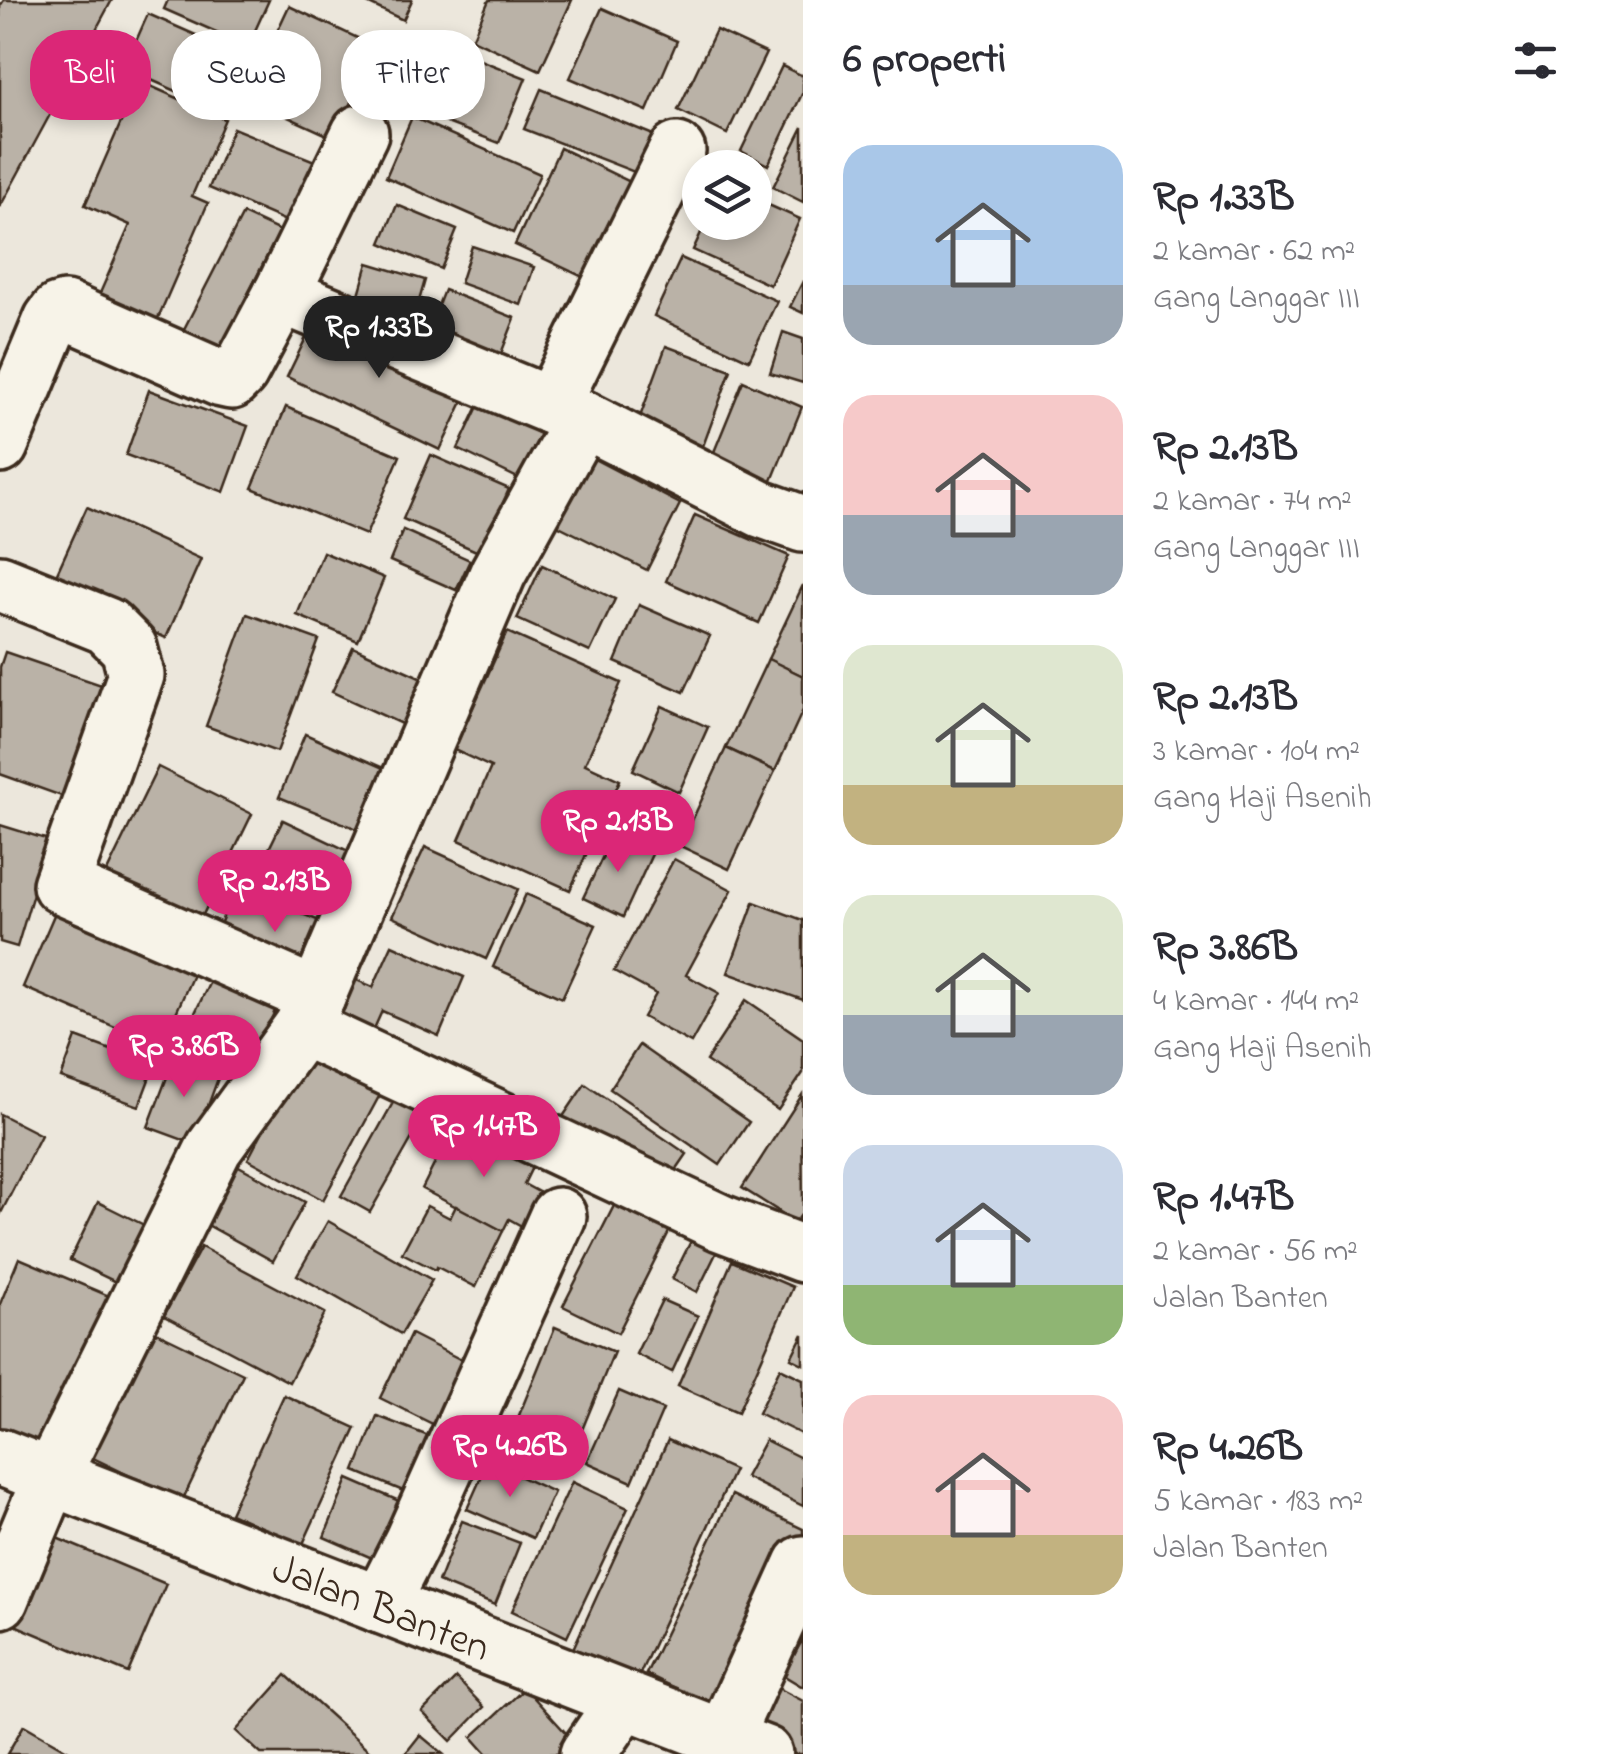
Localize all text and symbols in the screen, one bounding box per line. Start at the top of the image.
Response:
chip: Beli [30,30,151,120]
chip: Sewa [171,30,321,120]
chip: Filter [341,30,485,120]
text: 6 properti [843,30,1006,91]
icon: filters [1508,33,1563,88]
map controls [682,150,772,240]
button: layers [682,150,772,240]
text: Rp 1.33B [1153,168,1294,229]
icon: home [923,185,1043,305]
text: 2 kamar · 62 m² [1153,229,1355,276]
text: Gang Langgar III [1153,276,1360,323]
pin: Rp 1.33B [276,296,482,381]
text: Rp 1.33B [325,305,433,352]
text: Rp 2.13B [1153,418,1298,479]
icon: home [923,435,1043,555]
text: 2 kamar · 74 m² [1153,479,1352,526]
text: Gang Langgar III [1153,526,1360,573]
text: Rp 2.13B [1153,668,1298,729]
icon: home [923,685,1043,805]
text: 3 kamar · 104 m² [1153,729,1360,776]
text: Gang Haji Asenih [1153,776,1372,823]
pin: Rp 2.13B [515,790,721,875]
text: Rp 2.13B [563,799,673,846]
pin: Rp 2.13B [172,850,378,935]
text: Rp 2.13B [220,859,330,906]
text: Rp 3.86B [1153,918,1298,979]
icon: home [923,935,1043,1055]
text: 4 kamar · 144 m² [1153,979,1359,1026]
pin: Rp 3.86B [81,1015,287,1100]
text: Rp 3.86B [129,1024,239,1071]
text: Gang Haji Asenih [1153,1026,1372,1073]
pin: Rp 1.47B [381,1095,587,1180]
text: Rp 1.47B [430,1104,538,1151]
text: Rp 1.47B [1153,1168,1294,1229]
icon: home [923,1185,1043,1305]
text: 2 kamar · 56 m² [1153,1229,1358,1276]
text: Jalan Banten [1153,1276,1328,1323]
pin: Rp 4.26B [407,1415,613,1500]
text: Rp 4.26B [1153,1418,1303,1479]
text: Rp 4.26B [453,1424,567,1471]
icon: home [923,1435,1043,1555]
text: 5 kamar · 183 m² [1153,1479,1363,1526]
text: Jalan Banten [1153,1526,1328,1573]
street label: Jalan Banten [262,1540,499,1680]

